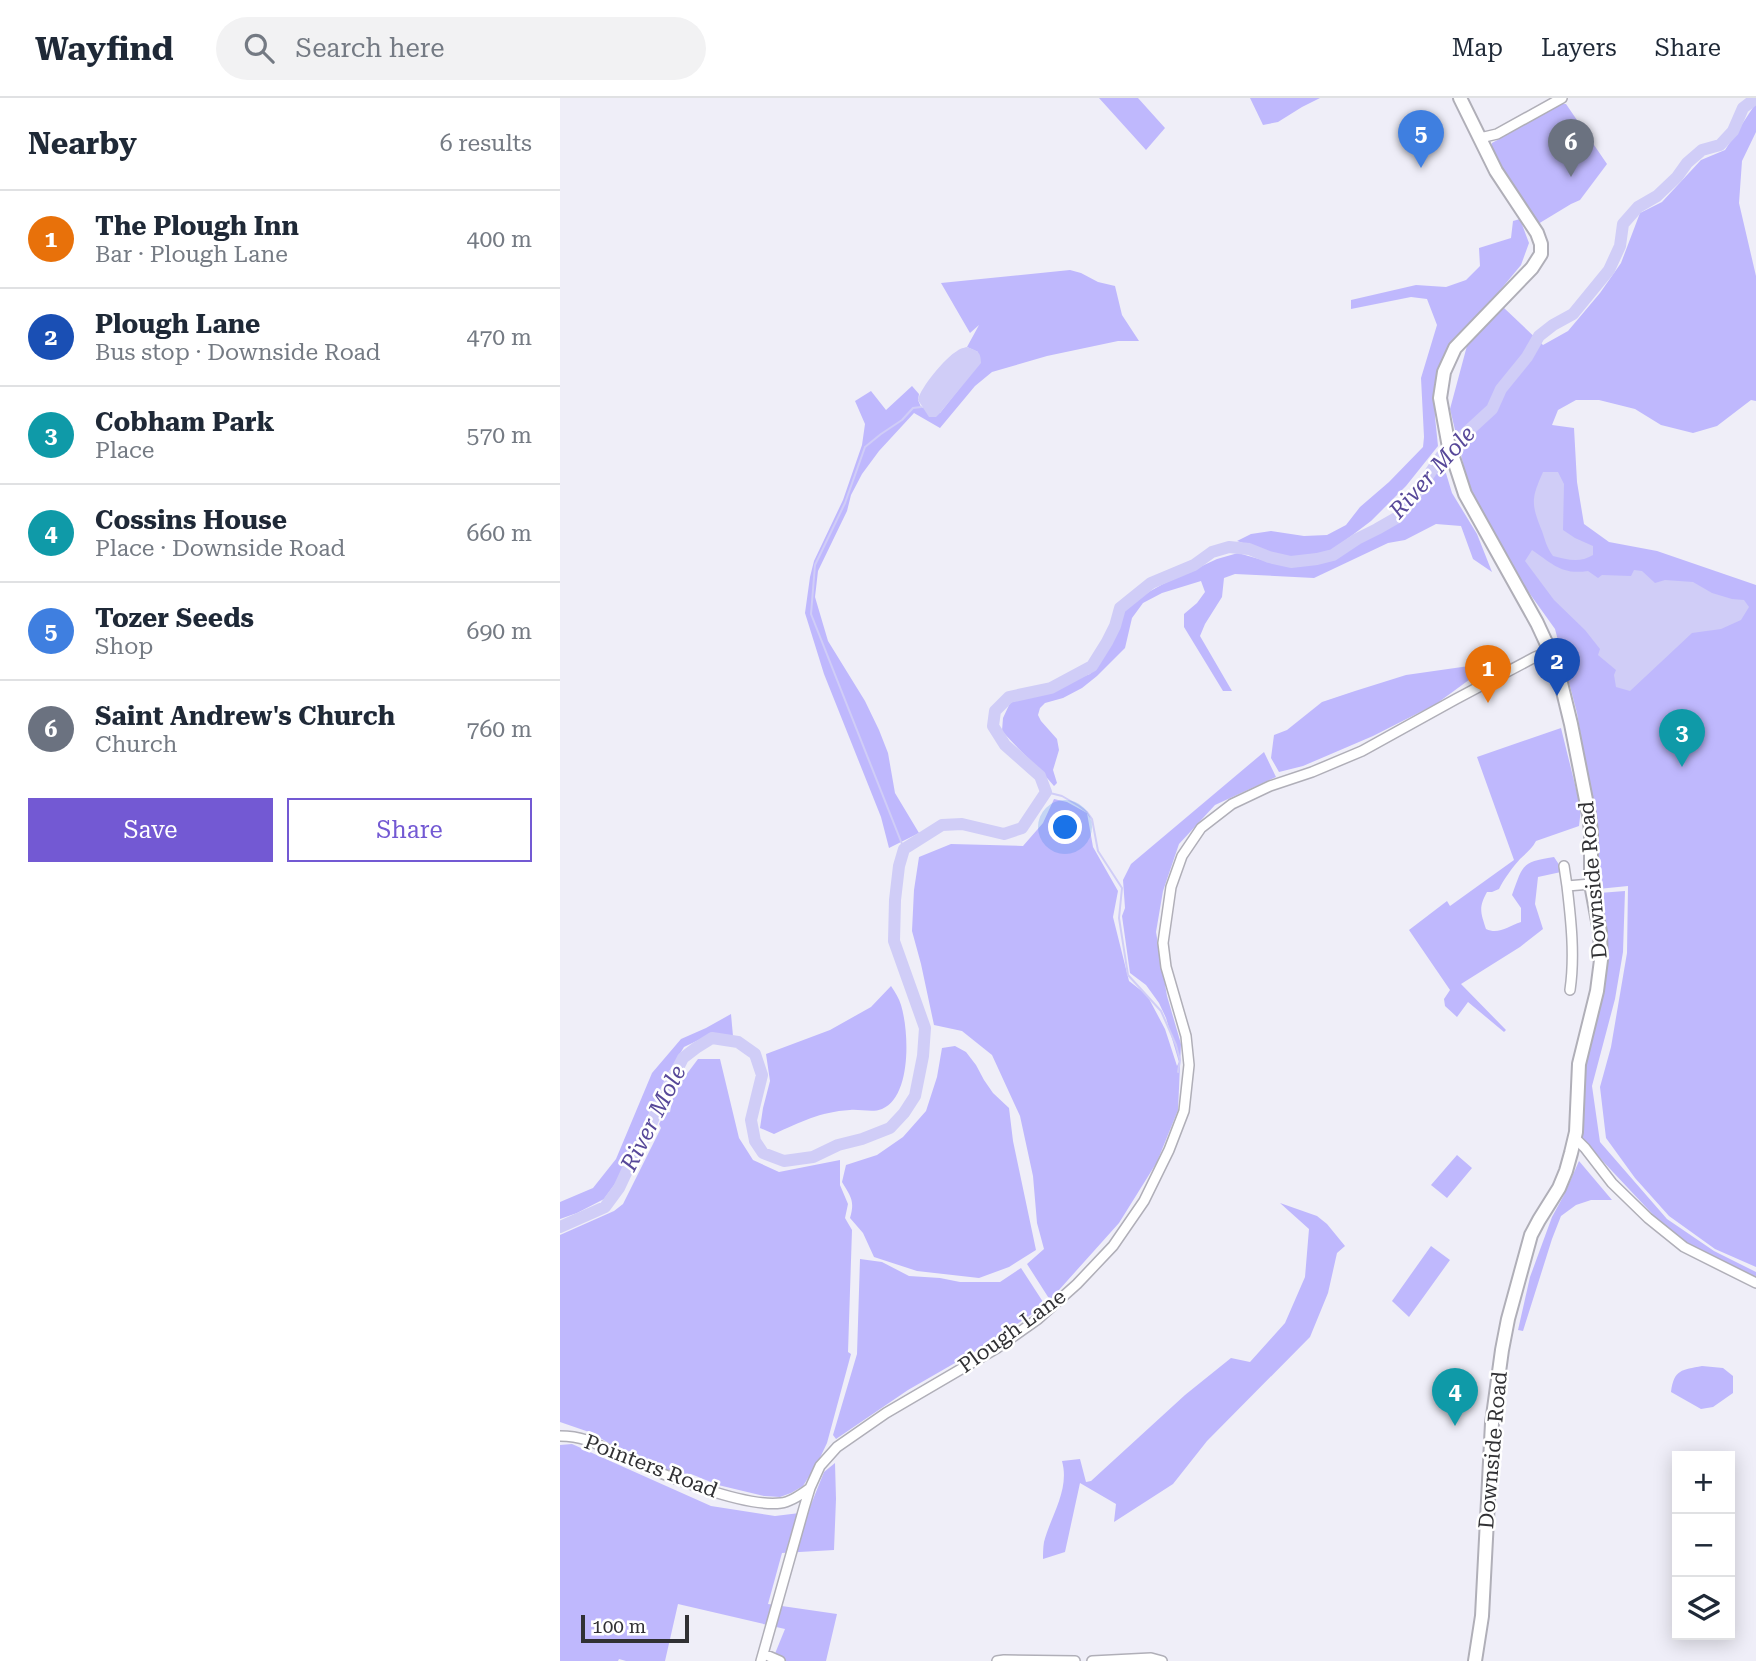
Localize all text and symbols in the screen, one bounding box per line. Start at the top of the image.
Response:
search box [216,17,706,80]
text: Wayfind [35,29,174,68]
icon: search [240,29,278,67]
text: Search here [296,33,445,63]
text: Map [1452,34,1503,62]
text: Layers [1541,34,1617,62]
text: Share [1655,34,1721,62]
pin: 5 [1398,110,1444,168]
pin: 6 [1548,119,1594,177]
text: Nearby [28,126,137,161]
text: 6 results [440,130,532,157]
text: The Plough Inn [95,211,299,241]
text: 1 [45,226,57,253]
text: 400 m [467,226,532,253]
text: Bar · Plough Lane [95,241,288,268]
text: Plough Lane [95,309,260,339]
text: 2 [45,324,57,351]
text: 470 m [467,324,532,351]
text: Bus stop · Downside Road [95,339,381,366]
text: Cobham Park [95,407,274,437]
water label: River Mole [1383,421,1481,525]
text: 3 [45,422,57,449]
text: 570 m [467,422,532,449]
text: Place [95,437,154,464]
text: Cossins House [95,505,287,535]
text: 4 [45,520,57,547]
text: 660 m [467,520,532,547]
text: Place · Downside Road [95,535,345,562]
text: Tozer Seeds [95,603,254,633]
text: 5 [45,618,57,645]
text: 690 m [467,618,532,645]
text: Shop [95,633,153,660]
pin: 2 [1534,638,1580,696]
pin: 1 [1465,645,1511,703]
text: Saint Andrew's Church [95,701,395,731]
pin: 3 [1659,709,1705,767]
text: 6 [45,716,57,743]
text: 760 m [467,716,532,743]
text: Church [95,731,177,758]
button: Save [28,798,273,862]
button: Share [287,798,532,862]
street label: Downside Road [1574,800,1612,960]
your location [1048,810,1082,844]
water label: River Mole [615,1061,692,1176]
street label: Plough Lane [954,1284,1070,1378]
pin: 4 [1432,1368,1478,1426]
street label: Downside Road [1474,1370,1512,1530]
street label: Pointers Road [581,1430,722,1503]
map controls [1672,1451,1735,1640]
button: + [1672,1451,1735,1514]
button: − [1672,1514,1735,1577]
button: layers [1672,1577,1735,1640]
scale bar [581,1612,690,1644]
text: 100 m [592,1615,646,1638]

